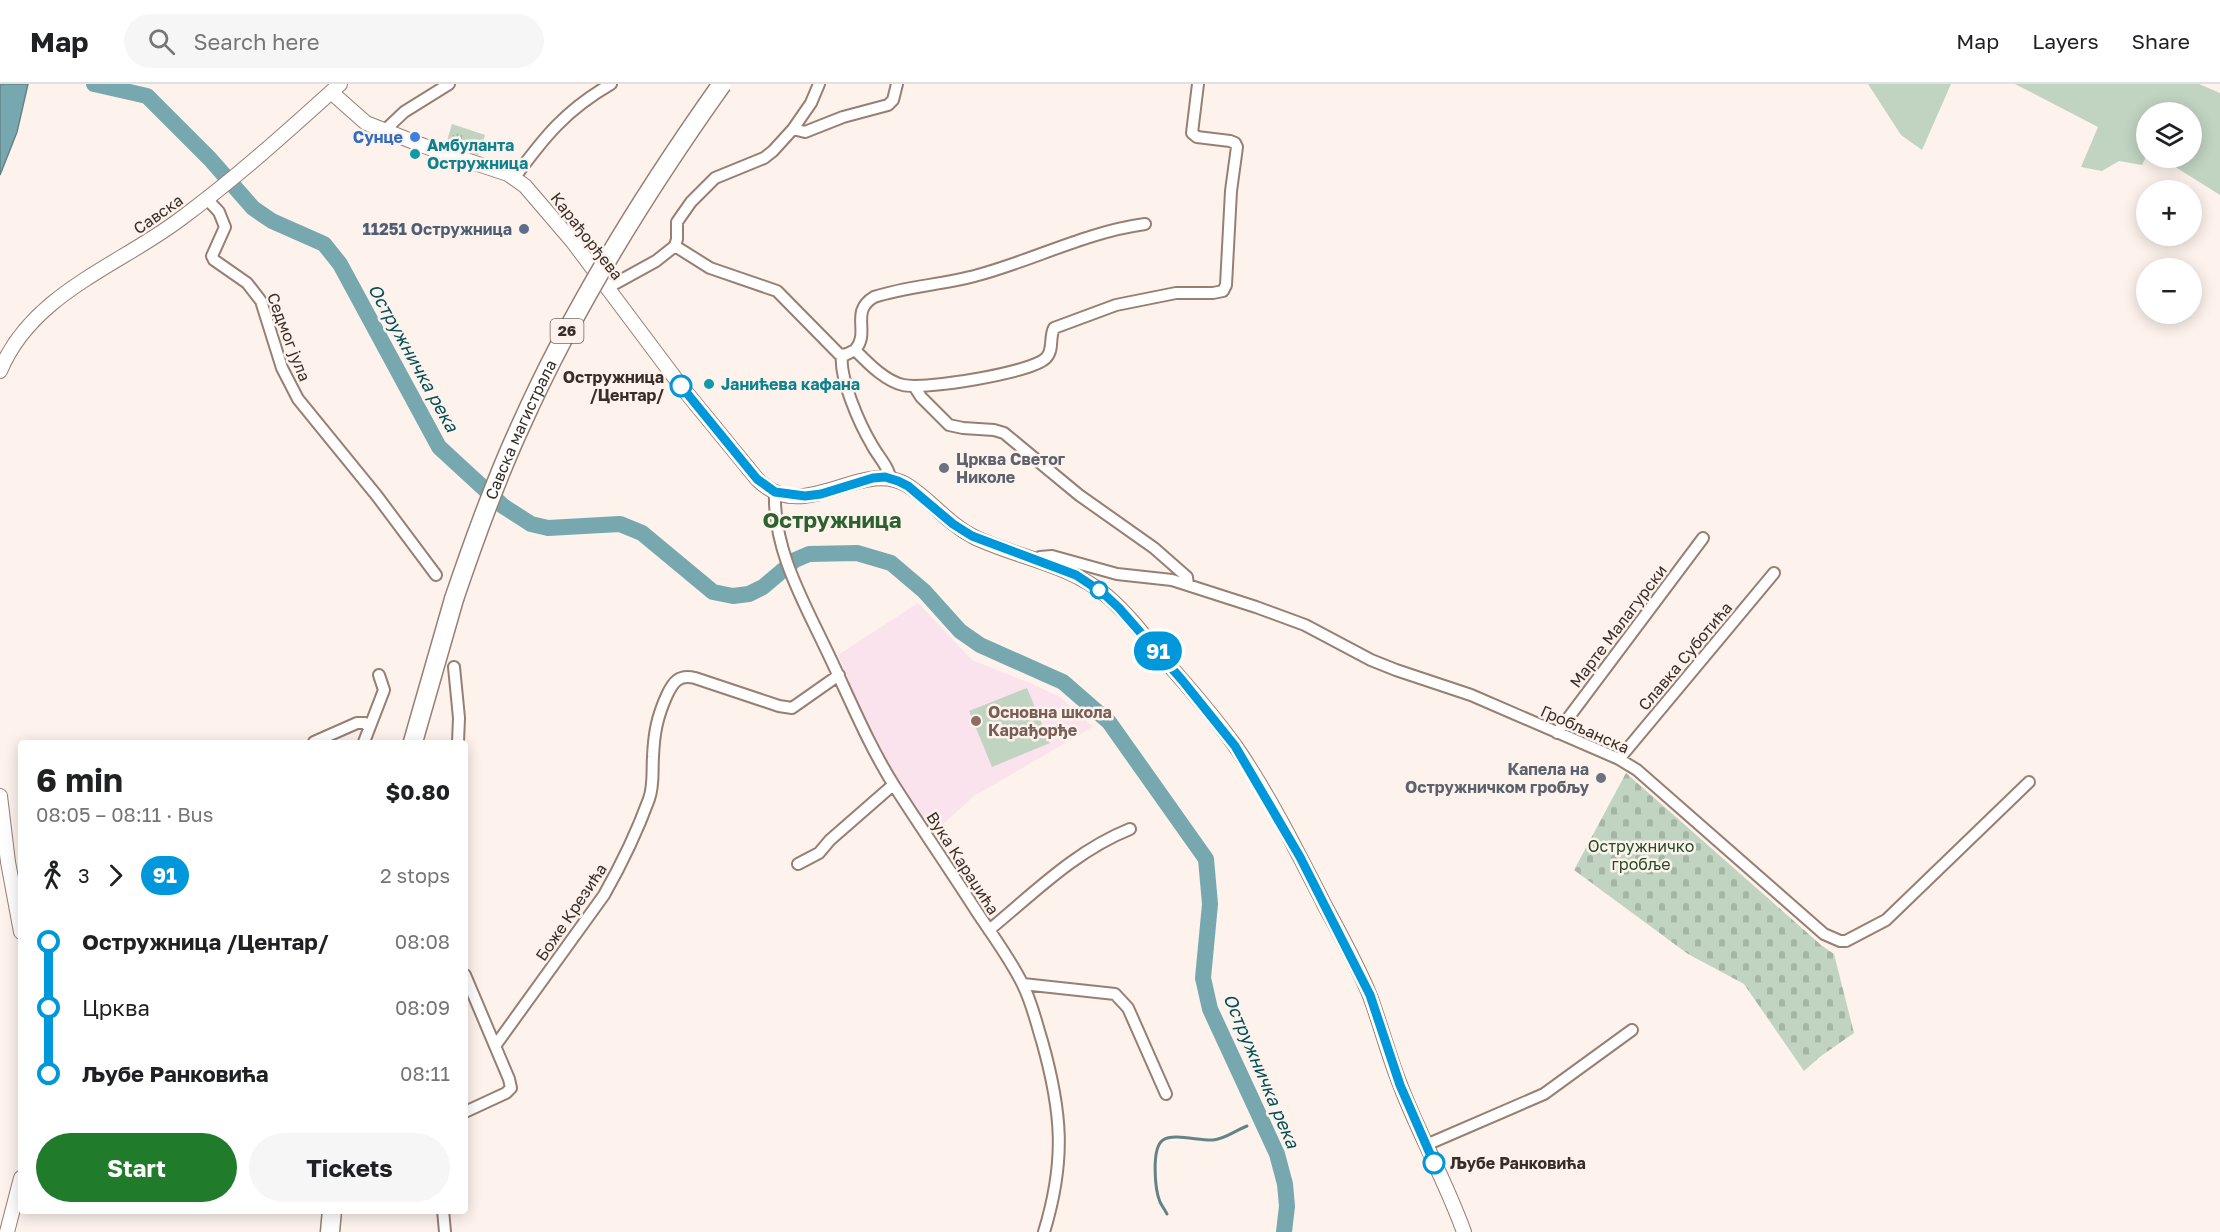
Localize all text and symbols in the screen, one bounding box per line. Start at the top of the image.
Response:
search box [124,14,544,68]
text: Map [30,25,88,58]
icon: search [145,25,178,58]
text: Search here [193,28,319,55]
text: Map [1956,28,1999,54]
text: Layers [2032,28,2099,54]
text: Share [2132,28,2190,54]
map controls [2136,102,2202,324]
button: layers [2136,102,2202,168]
place label: Сунце [353,127,403,147]
marker: Сунце [408,130,422,144]
place label: Амбуланта Остружница [427,135,528,173]
marker: Амбуланта Остружница [408,147,422,161]
button: + [2136,180,2202,246]
street label: Карађорђева [547,188,627,284]
street label: Савска [129,190,187,238]
place label: 11251 Остружница [363,219,512,239]
marker: 11251 Остружница [517,222,531,236]
button: − [2136,258,2202,324]
water label: Остружничка река [364,280,464,436]
street label: Седмог јула [263,290,315,384]
road number: 26 [550,319,584,343]
street label: Савска магистрала [480,356,561,503]
place label: Остружница /Центар/ [563,367,664,405]
place label: Јанићева кафана [721,374,860,394]
marker: Остружница /Центар/ [670,375,692,397]
marker: Јанићева кафана [702,377,716,391]
place label: Црква Светог Николе [956,449,1066,487]
marker: Црква Светог Николе [937,461,951,475]
district label: Остружница [762,506,902,533]
street label: Марте Малагурски [1565,561,1671,691]
unlabelled marker [1090,581,1108,599]
street label: Славка Суботића [1634,598,1736,714]
line badge: 91 [1131,632,1185,670]
text: 91 [1146,638,1170,664]
street label: Гробљанска [1538,701,1632,757]
place label: Основна школа Карађорђе [988,702,1112,740]
marker: Основна школа Карађорђе [969,714,983,728]
place label: Капела на Остружничком гробљу [1405,759,1589,797]
text: 6 min [36,760,123,799]
marker: Капела на Остружничком гробљу [1594,771,1608,785]
text: $0.80 [386,778,450,805]
text: 08:05 – 08:11 · Bus [36,802,213,826]
street label: Вука Караџића [922,808,1004,918]
park label: Остружничко гробље [1588,836,1694,874]
icon: walk [36,859,69,892]
icon: forward [99,859,132,892]
street label: Боже Крезића [531,860,611,964]
text: 91 [153,862,177,888]
text: 3 [78,863,90,887]
text: 2 stops [380,863,450,887]
text: Остружница /Центар/ [82,928,328,955]
text: 08:08 [395,929,450,953]
water label: Остружничка река [1219,990,1305,1152]
text: Црква [82,994,150,1021]
text: 08:09 [395,995,450,1019]
text: Љубе Ранковића [82,1060,269,1087]
text: 08:11 [400,1061,450,1085]
button: Start [36,1133,237,1202]
button: Tickets [249,1133,450,1202]
marker: Љубе Ранковића [1423,1152,1445,1174]
place label: Љубе Ранковића [1450,1153,1586,1173]

